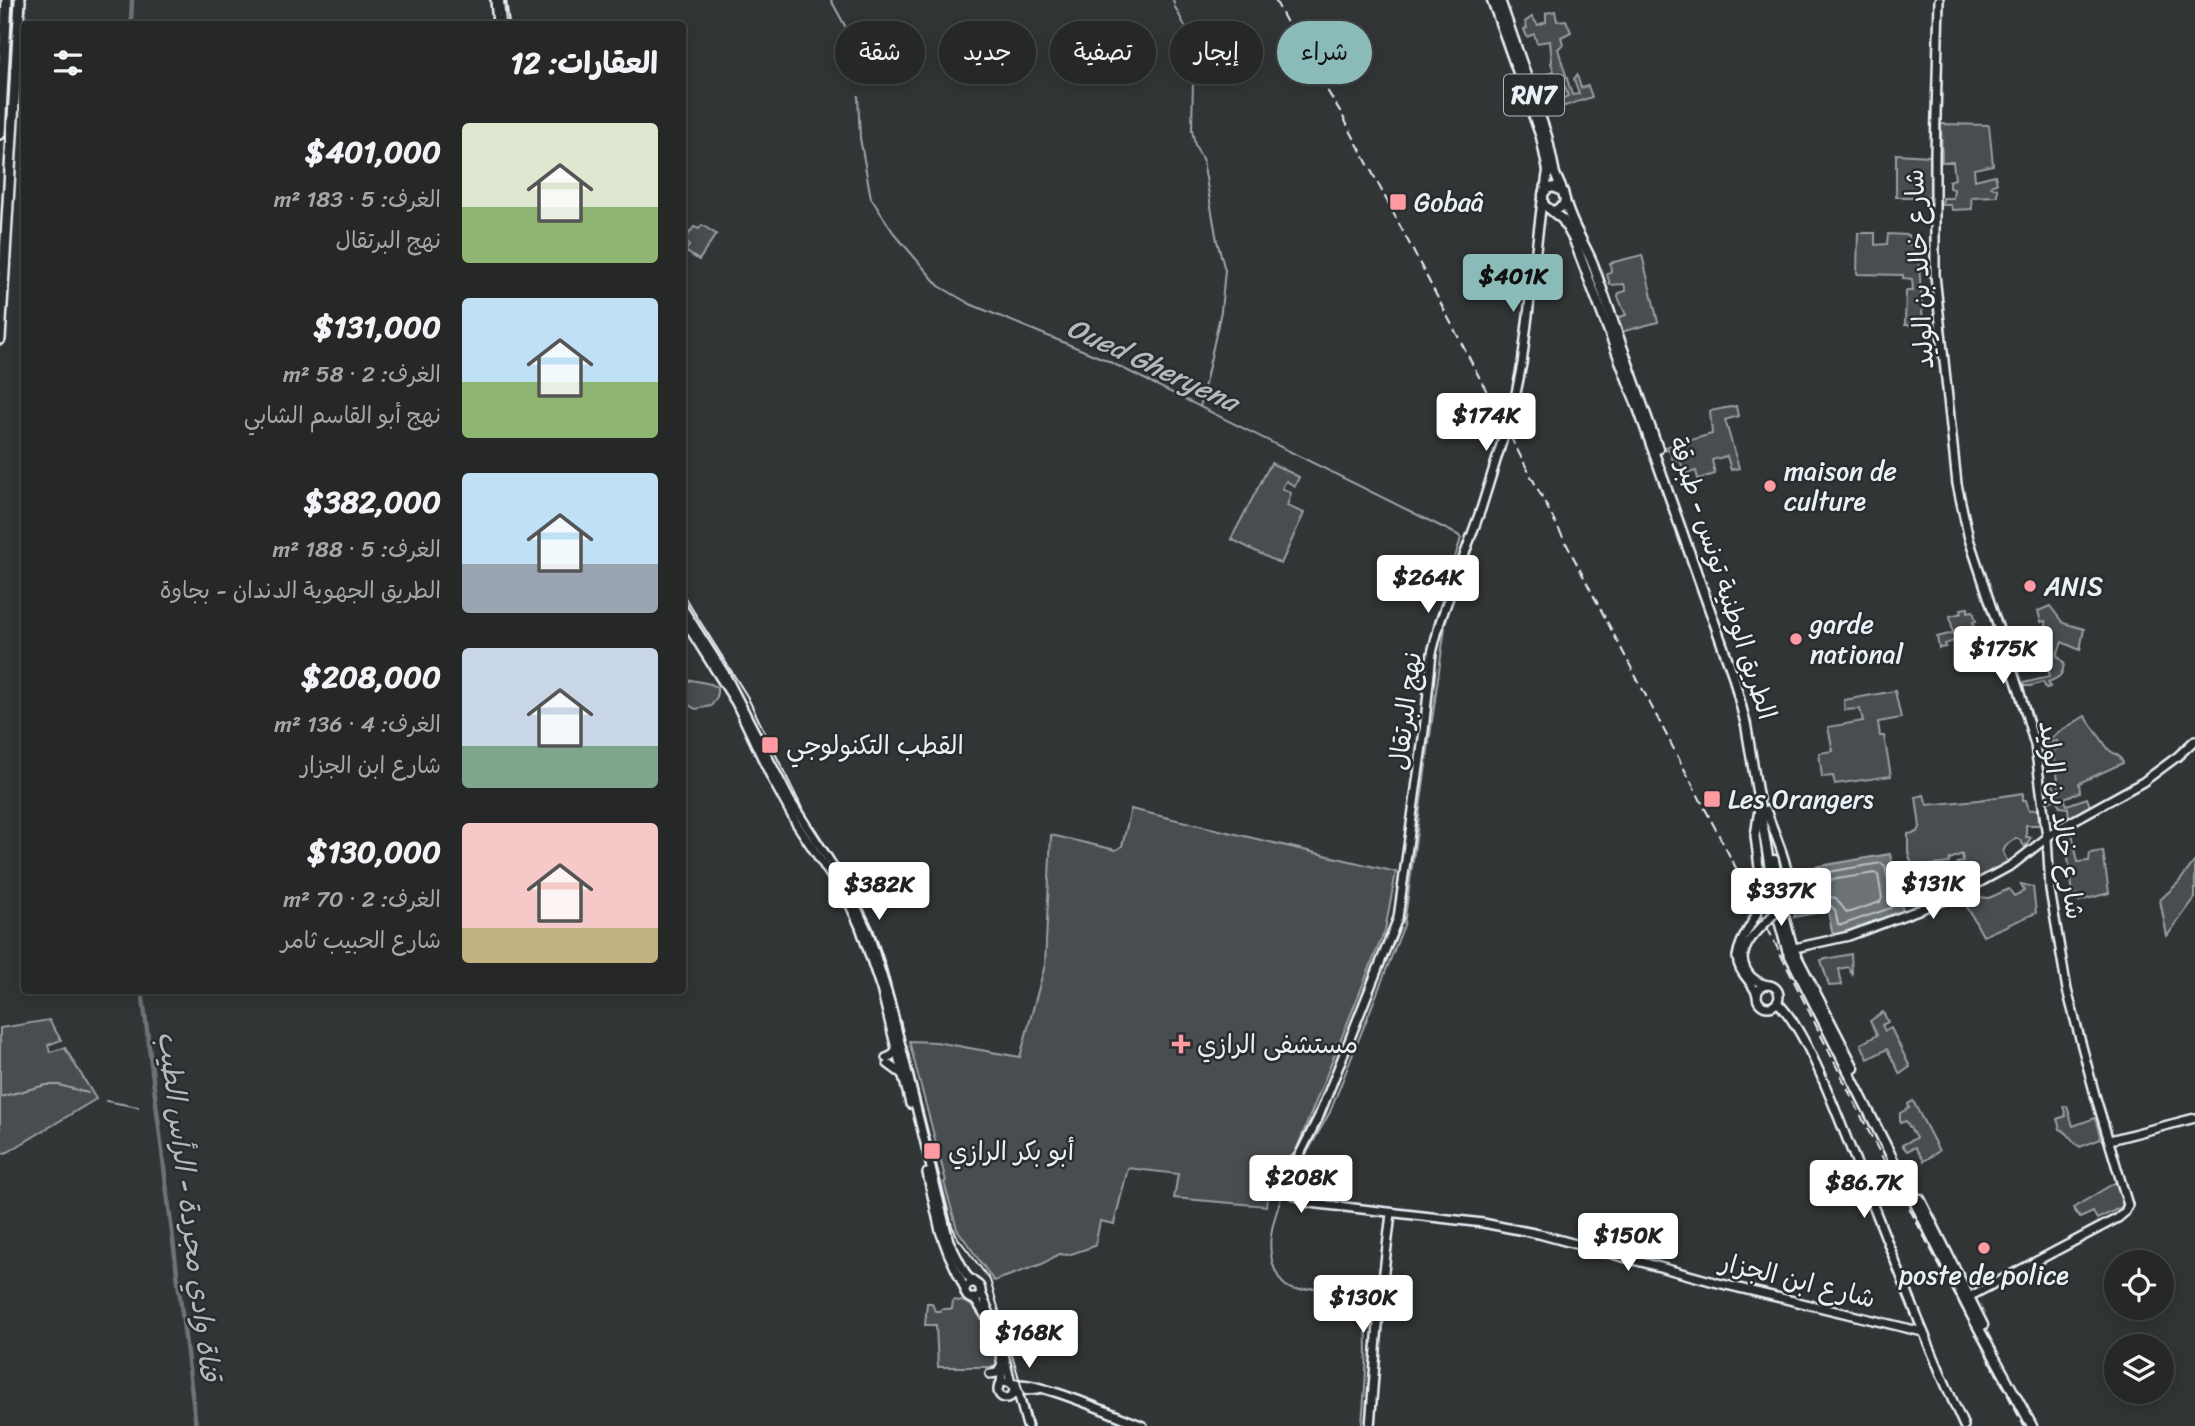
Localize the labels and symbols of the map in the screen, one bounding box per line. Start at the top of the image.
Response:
road number: RN7 [1504,74,1564,116]
street label: شارع خالد بن الوليد [1891,168,1947,370]
place label: Gobaâ [1414,179,1484,225]
marker: Gobaâ [1388,192,1408,212]
pin: $401K [1464,254,1562,314]
water label: Oued Gheryena [1059,303,1250,427]
pin: $174K [1437,393,1535,453]
street label: الطريق الوطنية تونس - طبرقة [1655,430,1791,726]
place label: maison de culture [1784,448,1897,524]
marker: maison de culture [1762,478,1778,494]
pin: $264K [1379,556,1477,615]
place label: ANIS [2043,563,2103,609]
marker: ANIS [2022,578,2038,594]
place label: garde national [1808,601,1904,677]
pin: $175K [1954,626,2052,686]
marker: garde national [1788,631,1804,647]
street label: نهج البرتقال [1375,649,1435,773]
street label: شارع خالد بن الوليد [2025,718,2099,922]
place label: القطب التكنولوجي [786,722,964,768]
marker: القطب التكنولوجي [760,735,780,755]
place label: Les Orangers [1728,776,1874,822]
marker: Les Orangers [1702,789,1722,809]
pin: $382K [830,862,928,922]
pin: $131K [1884,862,1982,921]
pin: $337K [1732,869,1830,928]
place label: مستشفى الرازي [1197,1021,1358,1067]
water label: قناة وادي مجردة - الرأس الطيب [144,1028,236,1386]
marker: مستشفى الرازي [1171,1034,1191,1054]
place label: أبو بكر الرازي [948,1128,1075,1174]
marker: أبو بكر الرازي [922,1141,942,1161]
pin: $208K [1252,1156,1350,1215]
pin: $86.7K [1807,1160,1921,1220]
pin: $150K [1579,1214,1677,1273]
street label: شارع ابن الجزار [1713,1238,1881,1322]
marker: poste de police [1976,1240,1992,1256]
place label: poste de police [1898,1252,2069,1298]
pin: $130K [1314,1276,1412,1335]
pin: $168K [980,1310,1078,1370]

